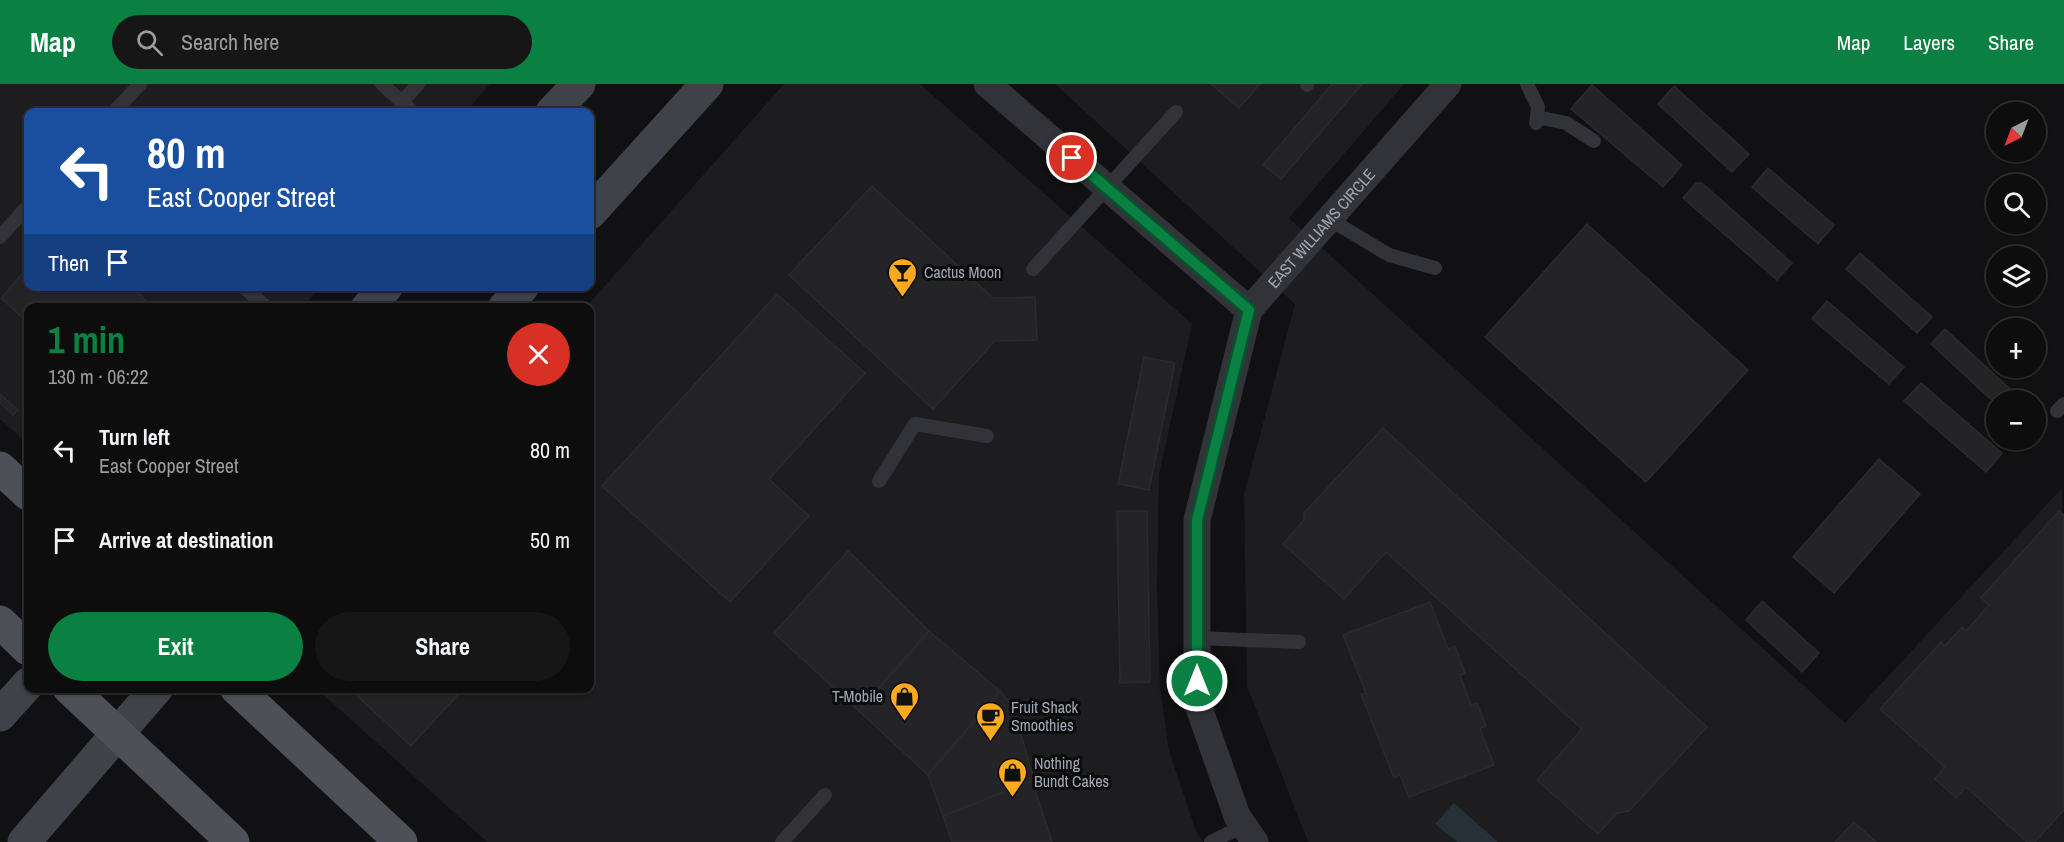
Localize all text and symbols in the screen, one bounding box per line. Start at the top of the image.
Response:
search box [112,15,532,69]
text: Map [30,23,76,61]
icon: search [133,26,166,59]
text: Search here [181,27,279,57]
text: Map [1837,28,1870,57]
text: Layers [1903,28,1955,57]
text: Share [1988,28,2034,57]
north arrow [1986,102,2046,162]
map controls [1986,102,2046,450]
text: 80 m [147,125,226,181]
icon: left [48,132,126,210]
pin [1046,132,1097,183]
icon: arrive [1055,141,1088,174]
street label: EAST WILLIAMS CIRCLE [1263,164,1380,292]
button: search [1986,174,2046,234]
text: East Cooper Street [147,179,335,215]
icon: arrive [101,246,134,279]
button: layers [1986,246,2046,306]
text: Then [48,248,89,278]
bar icon: Cactus Moon [887,256,919,298]
place label: Cactus Moon [924,261,1001,283]
text: 1 min [48,316,125,364]
button: + [1986,318,2046,378]
button: close [507,323,570,386]
text: 130 m · 06:22 [48,363,148,390]
button: − [1986,390,2046,450]
text: Turn left [99,422,170,452]
icon: left [48,434,81,467]
text: 80 m [530,435,570,465]
text: East Cooper Street [99,452,238,479]
icon: arrive [48,524,81,557]
text: Arrive at destination [99,525,273,555]
text: 50 m [530,525,570,555]
button: Exit [48,612,303,681]
button: Share [315,612,570,681]
position arrow [1165,649,1229,713]
shop icon: T-Mobile [888,680,920,722]
place label: T-Mobile [832,685,883,707]
place label: Fruit Shack Smoothies [1011,696,1079,736]
cafe icon: Fruit Shack Smoothies [974,700,1006,742]
place label: Nothing Bundt Cakes [1034,752,1109,792]
shop icon: Nothing Bundt Cakes [997,756,1029,798]

